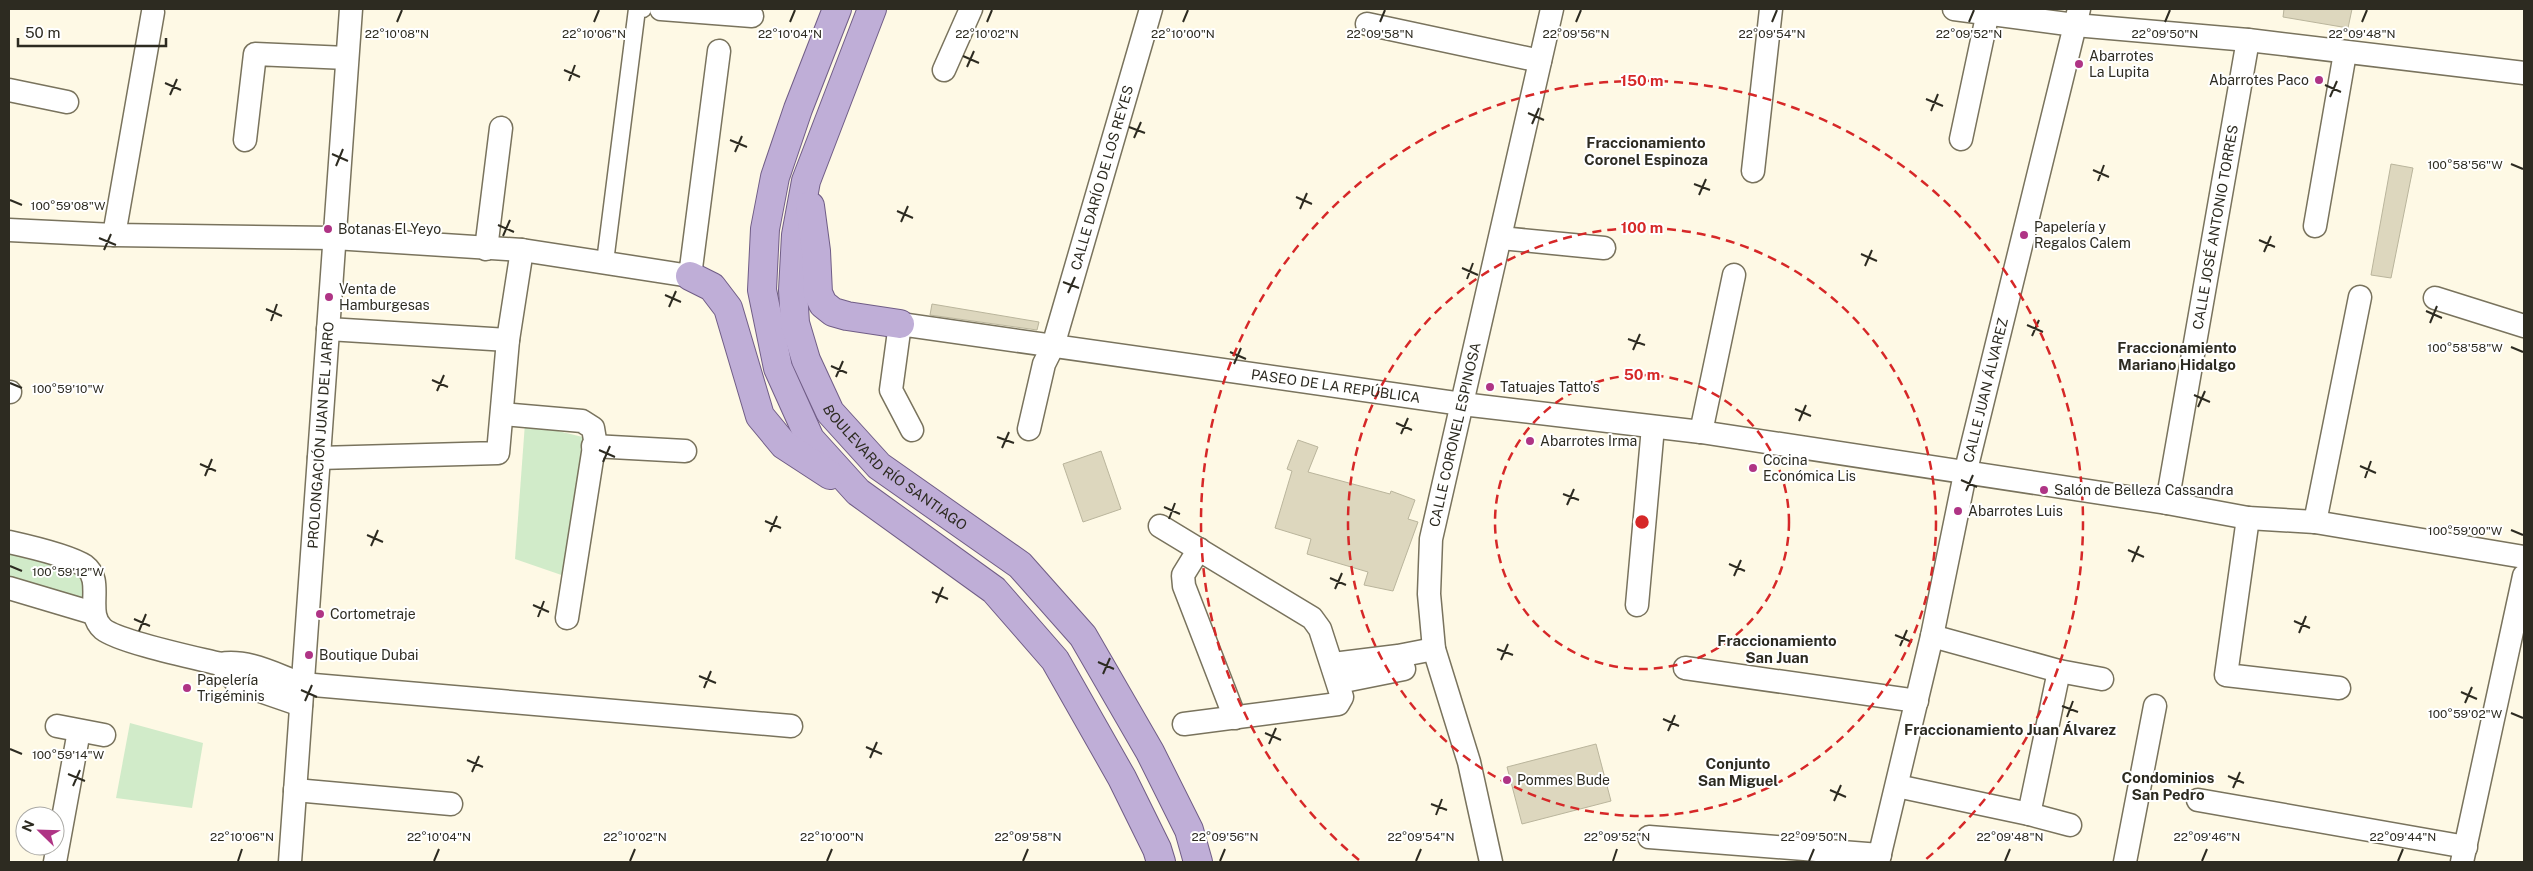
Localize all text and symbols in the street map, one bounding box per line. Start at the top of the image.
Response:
scale bar [18,15,165,47]
text: 50 m [25,24,60,41]
text: 22°10'08"N [365,27,429,41]
text: 22°10'06"N [562,27,626,41]
text: 22°10'04"N [758,27,822,41]
text: 22°10'02"N [955,27,1019,41]
text: 22°10'00"N [1151,27,1215,41]
text: 22°09'58"N [1346,27,1414,41]
text: 22°09'56"N [1543,27,1609,41]
text: 22°09'54"N [1739,27,1805,41]
text: 22°09'52"N [1936,27,2002,41]
text: 22°09'50"N [2132,27,2198,41]
text: 22°09'48"N [2328,27,2396,41]
place label: Abarrotes La Lupita [2089,48,2154,80]
marker: Abarrotes La Lupita [2073,58,2085,70]
text: 150 m [1620,72,1664,89]
place label: Abarrotes Paco [2209,72,2309,88]
marker: Abarrotes Paco [2313,74,2325,86]
street label: CALLE DARÍO DE LOS REYES [1067,83,1136,272]
street label: CALLE JOSÉ ANTONIO TORRES [2189,124,2241,331]
district label: Fraccionamiento Coronel Espinoza [1584,134,1708,168]
text: 100°58'56"W [2427,158,2503,172]
text: 100°59'08"W [31,199,106,213]
text: 100 m [1621,219,1663,236]
place label: Papelería y Regalos Calem [2034,219,2131,251]
place label: Botanas El Yeyo [338,221,441,237]
marker: Botanas El Yeyo [322,223,334,235]
marker: Papelería y Regalos Calem [2018,229,2030,241]
place label: Venta de Hamburgesas [339,281,430,313]
marker: Venta de Hamburgesas [323,291,335,303]
street label: CALLE JUAN ÁLVAREZ [1960,316,2011,464]
street label: PROLONGACIÓN JUAN DEL JARRO [304,321,337,549]
district label: Fraccionamiento Mariano Hidalgo [2117,339,2237,373]
street label: CALLE CORONEL ESPINOSA [1426,341,1484,529]
text: 100°58'58"W [2427,341,2503,355]
street label: PASEO DE LA REPÚBLICA [1250,366,1422,406]
text: 50 m [1624,366,1660,383]
place label: Tatuajes Tatto's [1500,379,1600,395]
marker: Tatuajes Tatto's [1484,381,1496,393]
text: 100°59'10"W [32,382,105,396]
street label: BOULEVARD RÍO SANTIAGO [820,402,970,533]
place label: Abarrotes Irma [1540,433,1637,449]
marker: Abarrotes Irma [1524,435,1536,447]
place label: Cocina Económica Lis [1763,452,1856,484]
marker: Cocina Económica Lis [1747,462,1759,474]
place label: Salón de Belleza Cassandra [2054,482,2233,498]
marker: Salón de Belleza Cassandra [2038,484,2050,496]
place label: Abarrotes Luis [1968,503,2063,519]
marker: Abarrotes Luis [1952,505,1964,517]
centre of rings [1633,513,1651,531]
text: 100°59'00"W [2428,524,2503,538]
text: 100°59'12"W [32,565,104,579]
place label: Cortometraje [330,606,416,622]
marker: Cortometraje [314,608,326,620]
district label: Fraccionamiento San Juan [1717,632,1837,666]
place label: Boutique Dubai [319,647,418,663]
marker: Boutique Dubai [303,649,315,661]
place label: Papelería Trigéminis [197,672,264,704]
marker: Papelería Trigéminis [181,682,193,694]
text: 100°59'02"W [2428,707,2503,721]
district label: Fraccionamiento Juan Álvarez [1904,721,2116,738]
text: 100°59'14"W [32,748,105,762]
district label: Conjunto San Miguel [1698,755,1778,789]
district label: Condominios San Pedro [2122,769,2215,803]
place label: Pommes Bude [1517,772,1610,788]
marker: Pommes Bude [1501,774,1513,786]
north arrow [15,806,65,856]
text: N [19,818,38,834]
text: 22°10'06"N [210,830,274,844]
text: 22°10'04"N [407,830,471,844]
text: 22°10'02"N [603,830,667,844]
text: 22°10'00"N [800,830,864,844]
text: 22°09'58"N [994,830,1062,844]
text: 22°09'56"N [1192,830,1258,844]
text: 22°09'54"N [1388,830,1454,844]
text: 22°09'52"N [1584,830,1650,844]
text: 22°09'50"N [1781,830,1847,844]
text: 22°09'48"N [1976,830,2044,844]
text: 22°09'46"N [2174,830,2240,844]
text: 22°09'44"N [2370,830,2436,844]

